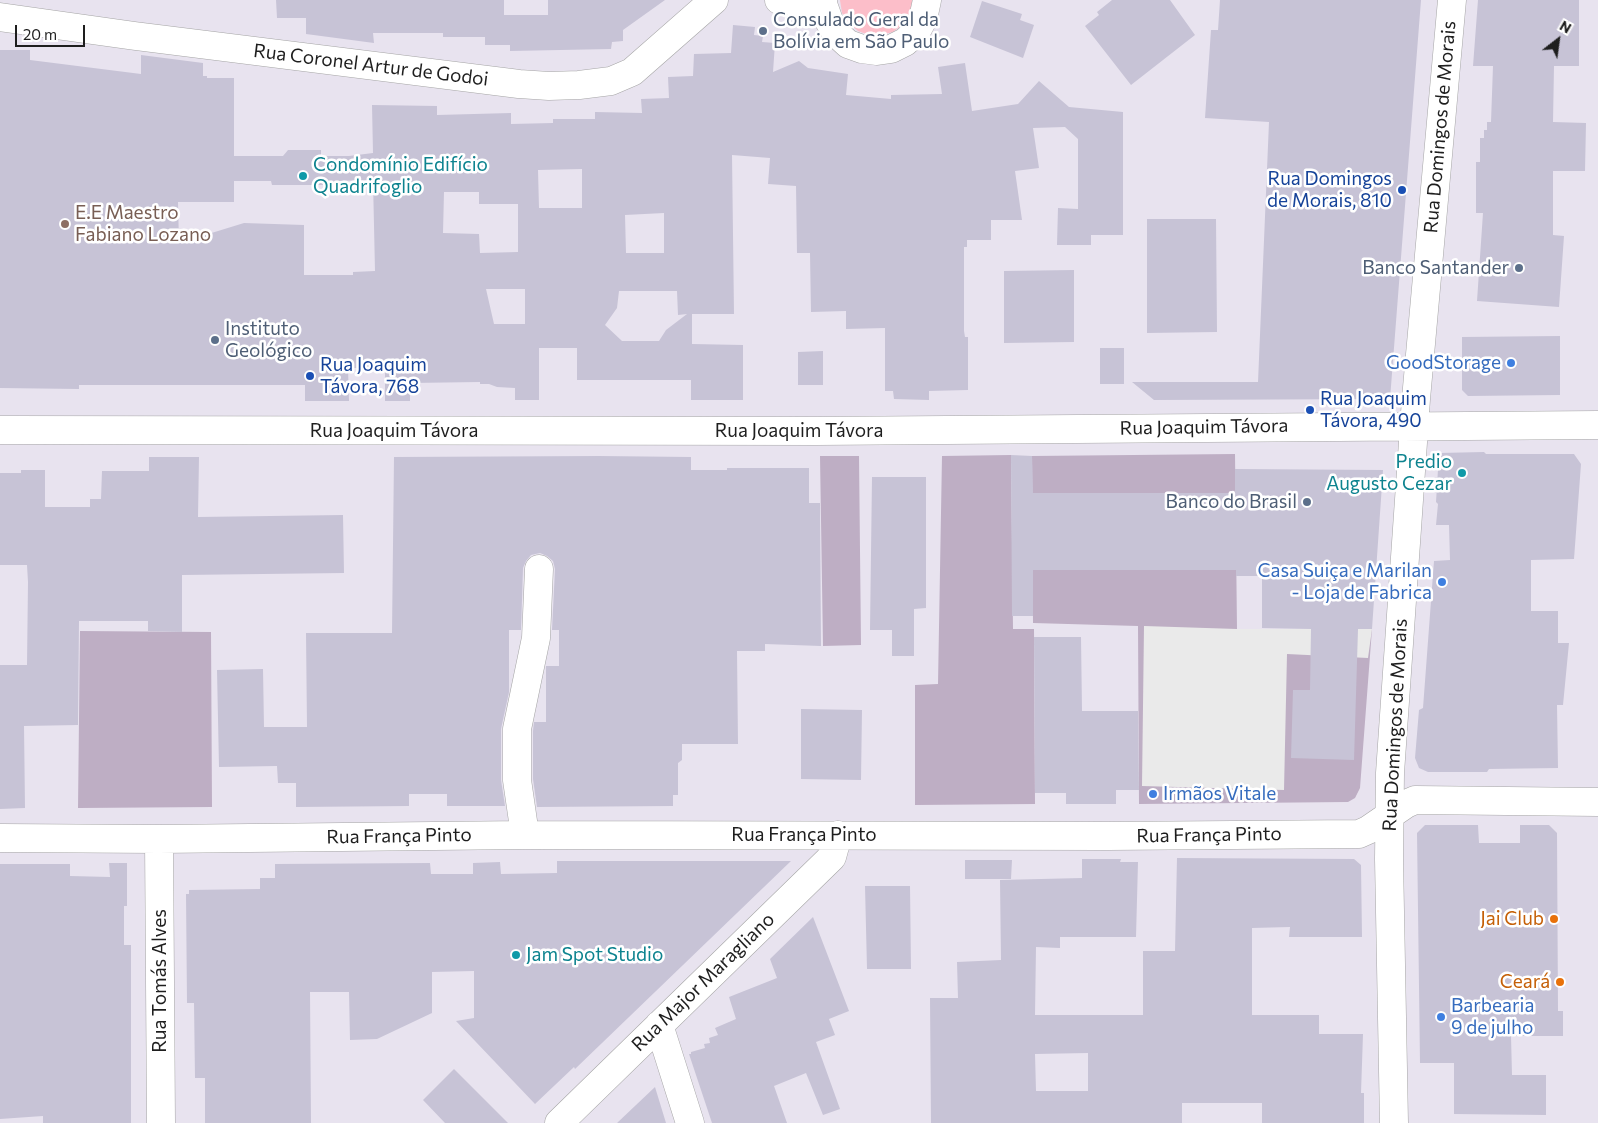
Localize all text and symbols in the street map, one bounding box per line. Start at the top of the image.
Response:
place label: Consulado Geral da Bolívia em São Paulo [773,9,949,53]
scale bar [18,15,88,47]
north arrow [1533,15,1583,65]
text: N [1557,17,1575,37]
street label: Rua Domingos de Morais [1419,20,1461,234]
text: 20 m [23,25,57,43]
marker: Consulado Geral da Bolívia em São Paulo [757,25,769,37]
street label: Rua Coronel Artur de Godoi [252,39,490,91]
place label: Condomínio Edifício Quadrifoglio [313,154,488,198]
place label: Rua Domingos de Morais, 810 [1267,168,1392,212]
marker: Condomínio Edifício Quadrifoglio [297,170,309,182]
marker: Rua Domingos de Morais, 810 [1396,184,1408,196]
place label: E.E Maestro Fabiano Lozano [75,202,211,246]
marker: E.E Maestro Fabiano Lozano [59,218,71,230]
place label: Banco Santander [1362,257,1509,279]
marker: Banco Santander [1513,262,1525,274]
place label: Instituto Geológico [225,318,312,362]
marker: Instituto Geológico [209,334,221,346]
place label: GoodStorage [1386,352,1501,374]
place label: Rua Joaquim Távora, 768 [320,354,427,398]
marker: GoodStorage [1505,357,1517,369]
marker: Rua Joaquim Távora, 768 [304,370,316,382]
place label: Rua Joaquim Távora, 490 [1320,388,1427,432]
marker: Rua Joaquim Távora, 490 [1304,404,1316,416]
street label: Rua Joaquim Távora [1119,414,1289,440]
street label: Rua Joaquim Távora [310,420,478,442]
street label: Rua Joaquim Távora [715,420,883,442]
place label: Predio Augusto Cezar [1326,451,1452,495]
marker: Predio Augusto Cezar [1456,467,1468,479]
place label: Banco do Brasil [1166,491,1297,513]
marker: Banco do Brasil [1301,496,1313,508]
place label: Casa Suiça e Marilan - Loja de Fabrica [1257,560,1432,604]
marker: Casa Suiça e Marilan - Loja de Fabrica [1436,576,1448,588]
street label: Rua Domingos de Morais [1378,618,1412,832]
place label: Irmãos Vitale [1163,783,1276,805]
marker: Irmãos Vitale [1147,788,1159,800]
street label: Rua França Pinto [1136,822,1282,848]
street label: Rua França Pinto [326,823,472,849]
street label: Rua França Pinto [731,824,877,846]
street label: Rua Major Maragliano [627,908,779,1056]
place label: Jai Club [1480,908,1544,930]
street label: Rua Tomás Alves [149,909,171,1053]
marker: Jai Club [1548,913,1560,925]
place label: Jam Spot Studio [526,944,663,966]
marker: Jam Spot Studio [510,949,522,961]
place label: Ceará [1500,971,1550,993]
marker: Ceará [1554,976,1566,988]
place label: Barbearia 9 de julho [1451,995,1534,1039]
marker: Barbearia 9 de julho [1435,1011,1447,1023]

